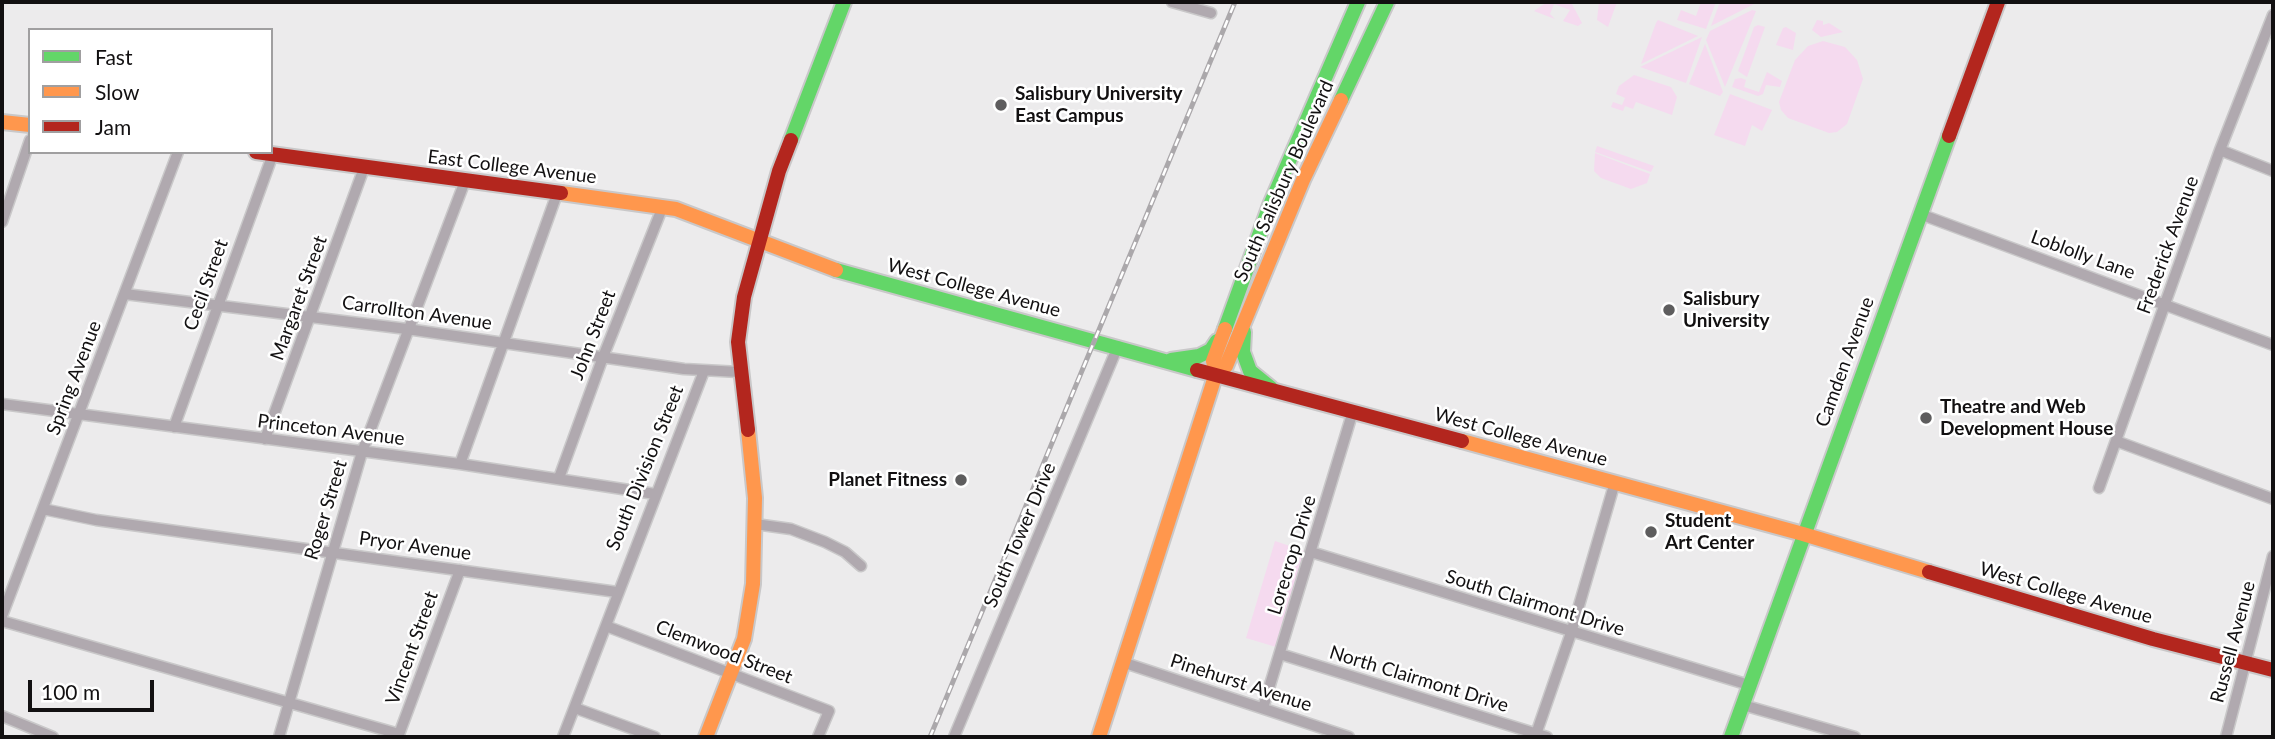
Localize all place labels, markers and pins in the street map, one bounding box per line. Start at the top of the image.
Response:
place label: Salisbury University East Campus [1015,83,1183,127]
marker: Salisbury University East Campus [993,97,1009,113]
place label: Salisbury University [1683,288,1770,332]
marker: Salisbury University [1661,302,1677,318]
place label: Theatre and Web Development House [1940,396,2113,440]
marker: Theatre and Web Development House [1918,410,1934,426]
place label: Planet Fitness [828,469,947,491]
marker: Planet Fitness [953,472,969,488]
place label: Student Art Center [1665,510,1754,554]
marker: Student Art Center [1643,524,1659,540]

